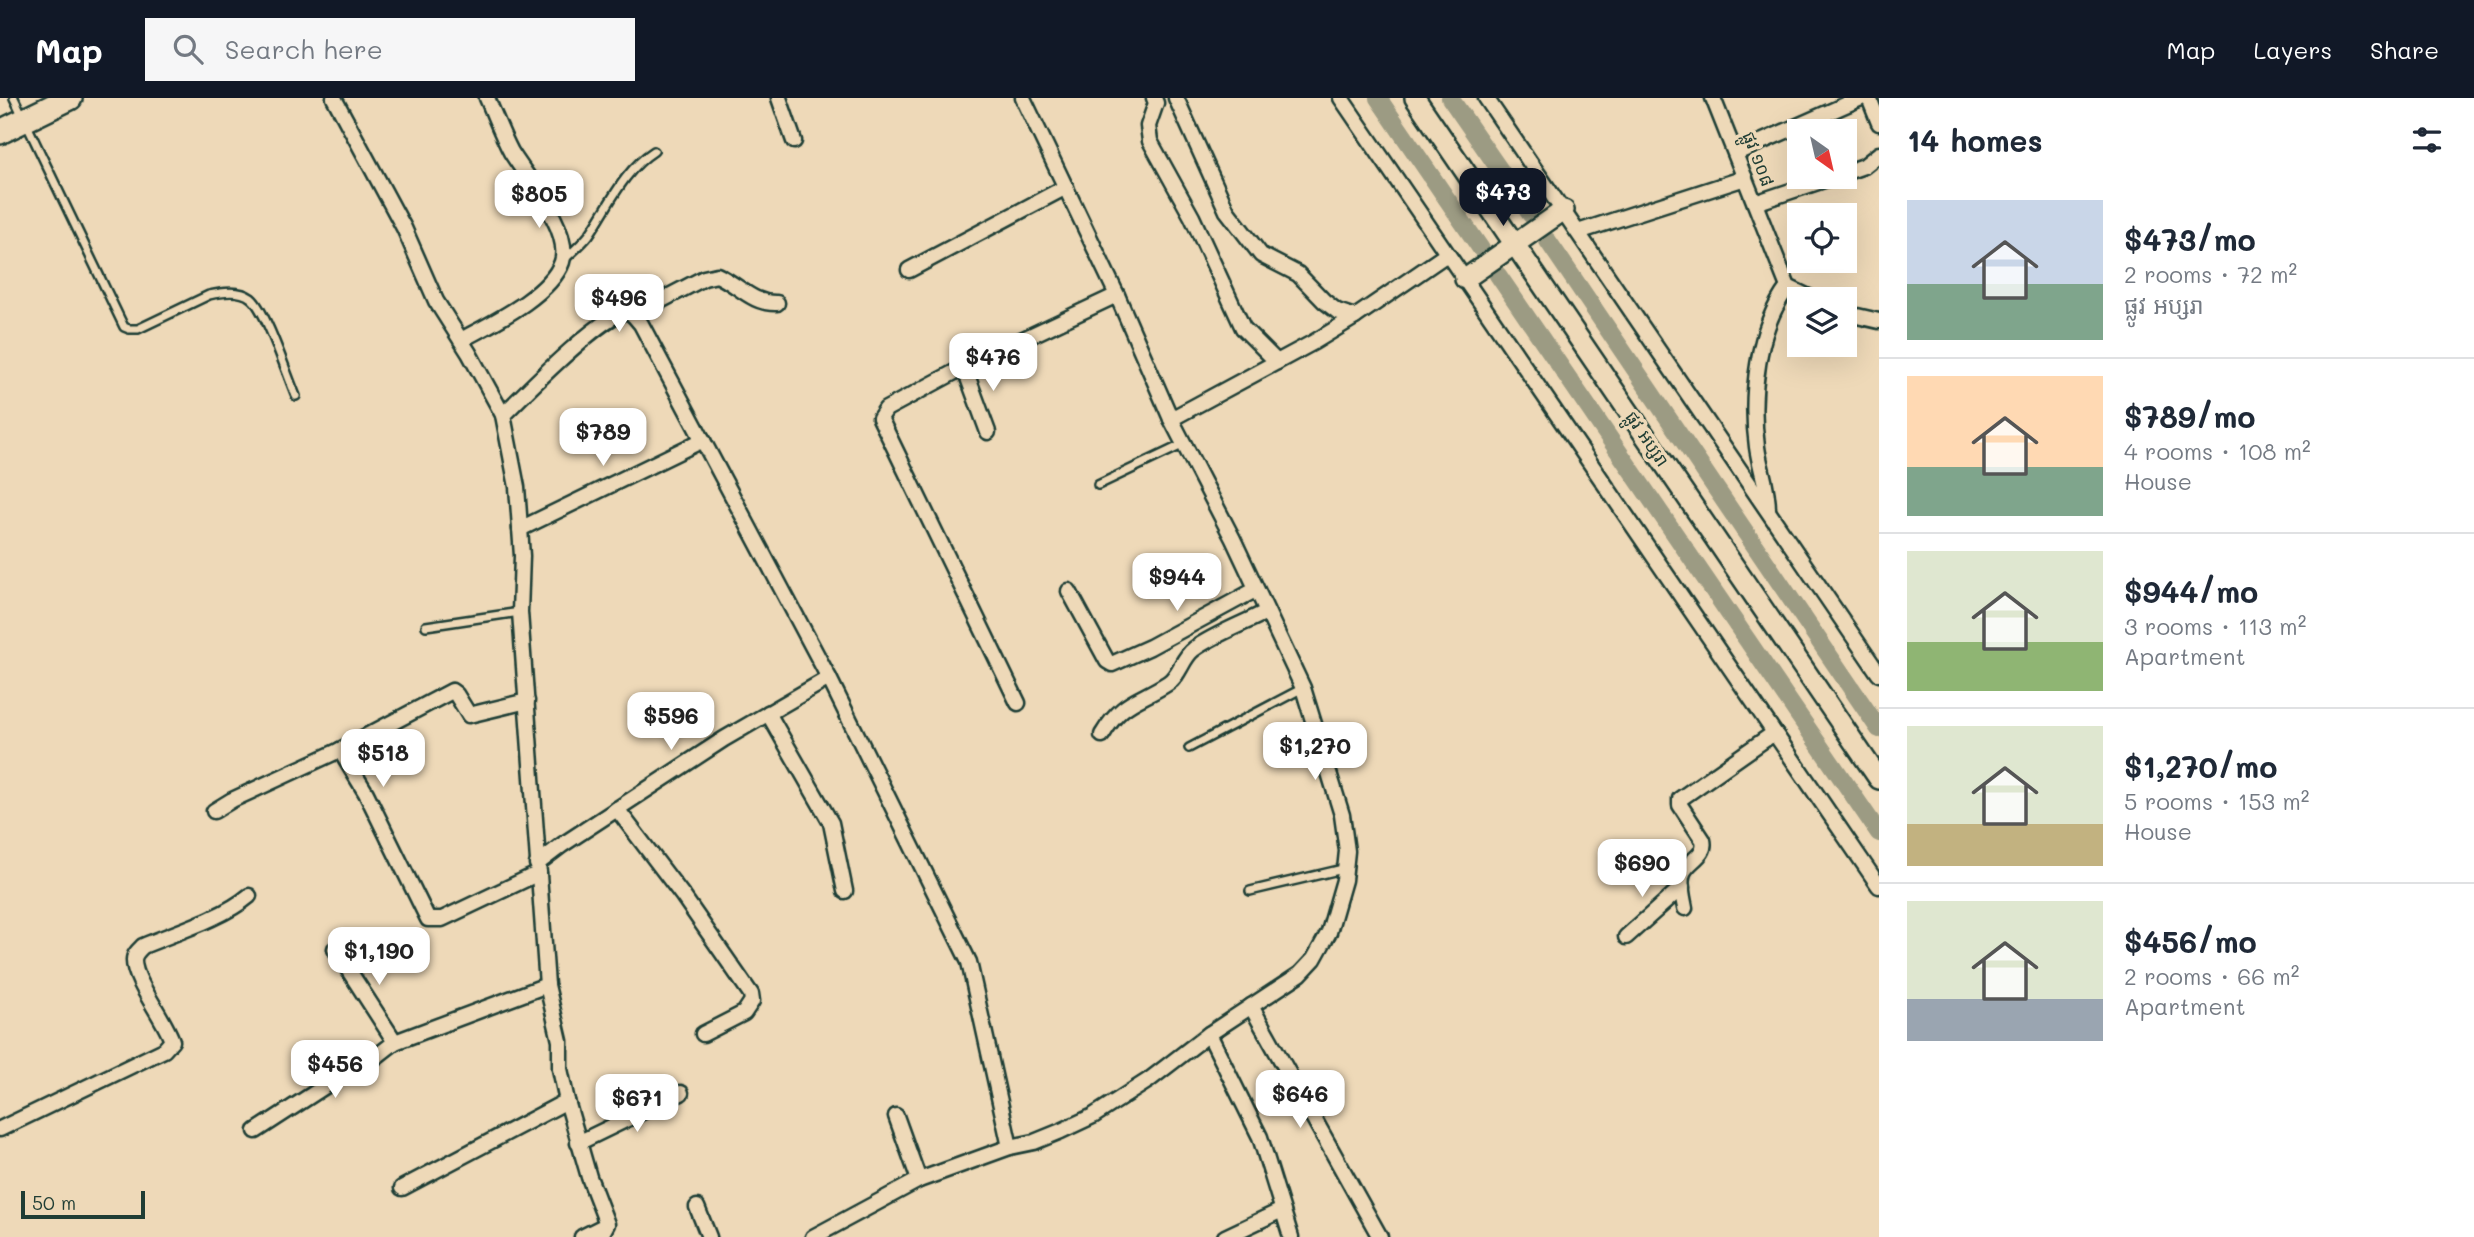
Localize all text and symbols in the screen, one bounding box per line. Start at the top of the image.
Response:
search box [145,18,635,81]
text: Map [35,28,103,71]
icon: search [169,30,207,68]
text: Search here [225,32,383,66]
text: Map [2167,34,2215,65]
text: Layers [2253,34,2332,65]
text: Share [2370,34,2439,65]
north arrow [1787,119,1857,189]
map controls [1787,119,1857,357]
text: 14 homes [1907,120,2043,160]
icon: filters [2408,121,2446,159]
street label: ផ្លូវ ១០៨ [1732,128,1780,192]
pin: $473 [1462,169,1544,228]
pin: $805 [498,170,580,230]
text: $473 [1475,176,1531,206]
text: $805 [511,178,567,208]
button: locate [1787,203,1857,273]
text: $473/mo [2124,219,2256,259]
icon: home [1963,228,2047,312]
text: 2 rooms · 72 m² [2124,259,2297,289]
pin: $496 [578,274,660,334]
text: $496 [591,282,647,312]
button: layers [1787,287,1857,357]
text: ផ្លូវ អប្សរា [2124,290,2204,320]
pin: $476 [952,334,1034,393]
text: $476 [965,341,1021,371]
text: $789/mo [2124,396,2255,436]
icon: home [1963,404,2047,488]
street label: ផ្លូវ អប្សរា [1616,406,1675,474]
pin: $789 [562,408,644,468]
text: $789 [575,416,631,446]
text: 4 rooms · 108 m² [2124,436,2311,466]
text: House [2124,466,2192,496]
pin: $944 [1136,554,1218,613]
text: $944 [1148,561,1206,591]
text: $944/mo [2124,571,2258,611]
icon: home [1963,579,2047,663]
text: 3 rooms · 113 m² [2124,611,2306,641]
text: Apartment [2124,641,2246,671]
pin: $596 [630,692,712,752]
text: $596 [643,700,699,730]
pin: $1,270 [1258,722,1372,782]
pin: $518 [342,730,424,789]
text: $1,270 [1279,730,1351,760]
text: $518 [357,737,409,767]
text: $1,270/mo [2124,746,2277,786]
icon: home [1963,754,2047,838]
text: 5 rooms · 153 m² [2124,786,2309,816]
text: House [2124,816,2192,846]
pin: $690 [1601,840,1683,899]
text: $690 [1614,847,1670,877]
text: $456/mo [2124,921,2257,961]
pin: $1,190 [322,928,436,987]
icon: home [1963,929,2047,1013]
text: $1,190 [344,935,414,965]
text: 2 rooms · 66 m² [2124,961,2299,991]
text: Apartment [2124,991,2246,1021]
pin: $456 [294,1040,376,1100]
text: $456 [307,1048,363,1078]
pin: $646 [1259,1070,1341,1130]
pin: $671 [596,1074,678,1134]
text: $646 [1272,1078,1328,1108]
text: $671 [611,1082,663,1112]
scale bar [21,1188,145,1220]
text: 50 m [32,1190,76,1215]

